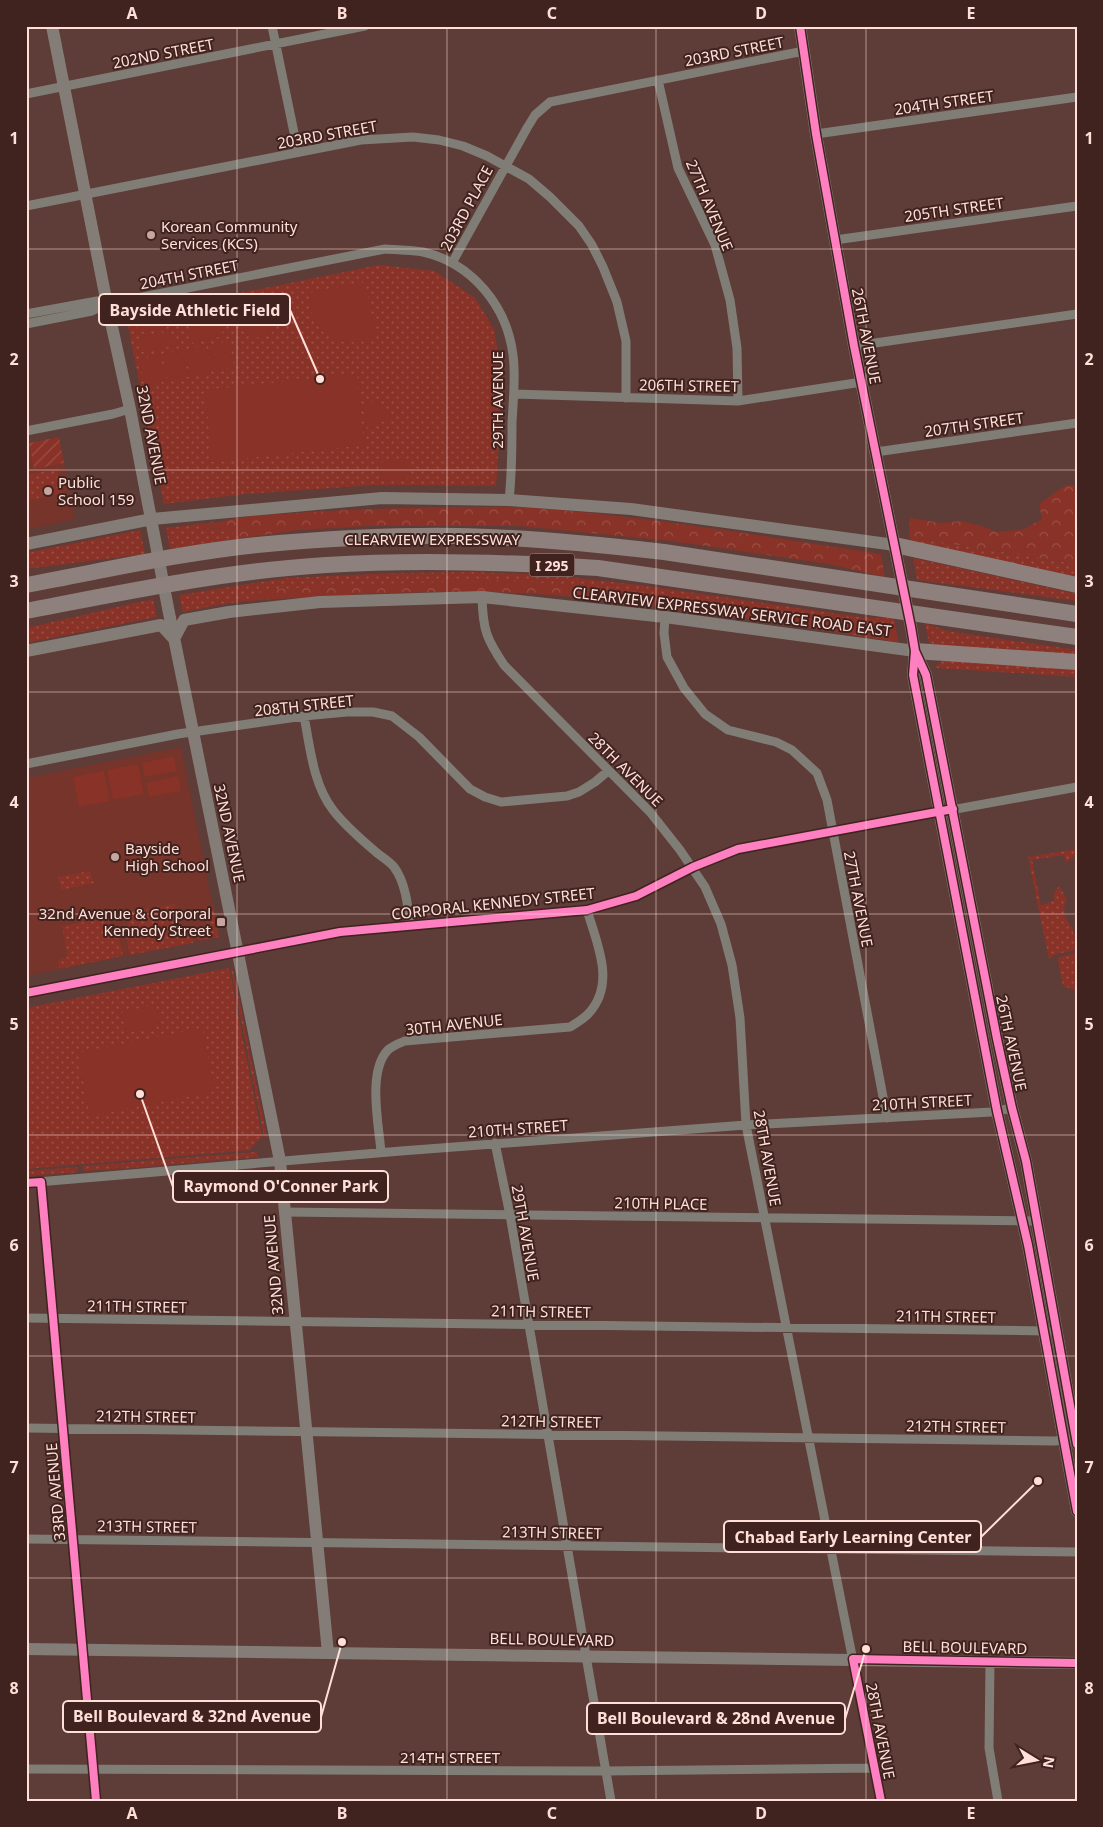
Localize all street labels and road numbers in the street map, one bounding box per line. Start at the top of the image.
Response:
street label: 203RD STREET [683,31,786,70]
street label: 202ND STREET [111,33,216,73]
street label: 204TH STREET [893,85,996,119]
street label: 203RD STREET [276,115,379,153]
street label: 27TH AVENUE [682,156,738,254]
street label: 203RD PLACE [435,162,497,254]
street label: 205TH STREET [903,192,1006,226]
street label: 204TH STREET [138,255,241,293]
street label: 26TH AVENUE [848,286,886,386]
street label: 29TH AVENUE [487,351,507,449]
street label: 206TH STREET [639,374,740,396]
street label: 32ND AVENUE [133,384,171,486]
street label: 207TH STREET [923,407,1026,441]
street label: CLEARVIEW EXPRESSWAY [344,529,520,549]
road number: I 295 [530,554,574,576]
street label: CLEARVIEW EXPRESSWAY SERVICE ROAD EAST [571,582,893,641]
street label: 208TH STREET [253,690,355,720]
street label: 28TH AVENUE [584,727,668,811]
street label: 32ND AVENUE [210,782,250,884]
street label: 27TH AVENUE [840,849,878,949]
street label: CORPORAL KENNEDY STREET [390,882,596,924]
street label: 26TH AVENUE [992,993,1032,1093]
street label: 30TH AVENUE [404,1009,504,1039]
street label: 210TH STREET [872,1089,973,1115]
street label: 28TH AVENUE [750,1108,786,1208]
street label: 210TH STREET [467,1114,569,1141]
street label: 29TH AVENUE [508,1183,544,1283]
street label: 210TH PLACE [614,1192,708,1214]
street label: 32ND AVENUE [259,1214,287,1316]
street label: 211TH STREET [87,1295,188,1317]
street label: 211TH STREET [491,1300,592,1322]
street label: 211TH STREET [896,1305,997,1327]
street label: 212TH STREET [96,1405,197,1427]
street label: 212TH STREET [501,1410,602,1432]
street label: 212TH STREET [906,1415,1007,1437]
street label: 33RD AVENUE [41,1442,69,1542]
street label: 213TH STREET [97,1515,198,1537]
street label: 213TH STREET [502,1521,603,1543]
street label: BELL BOULEVARD [490,1628,615,1650]
street label: BELL BOULEVARD [903,1636,1028,1658]
street label: 28TH AVENUE [862,1681,900,1781]
street label: 214TH STREET [400,1747,501,1767]

